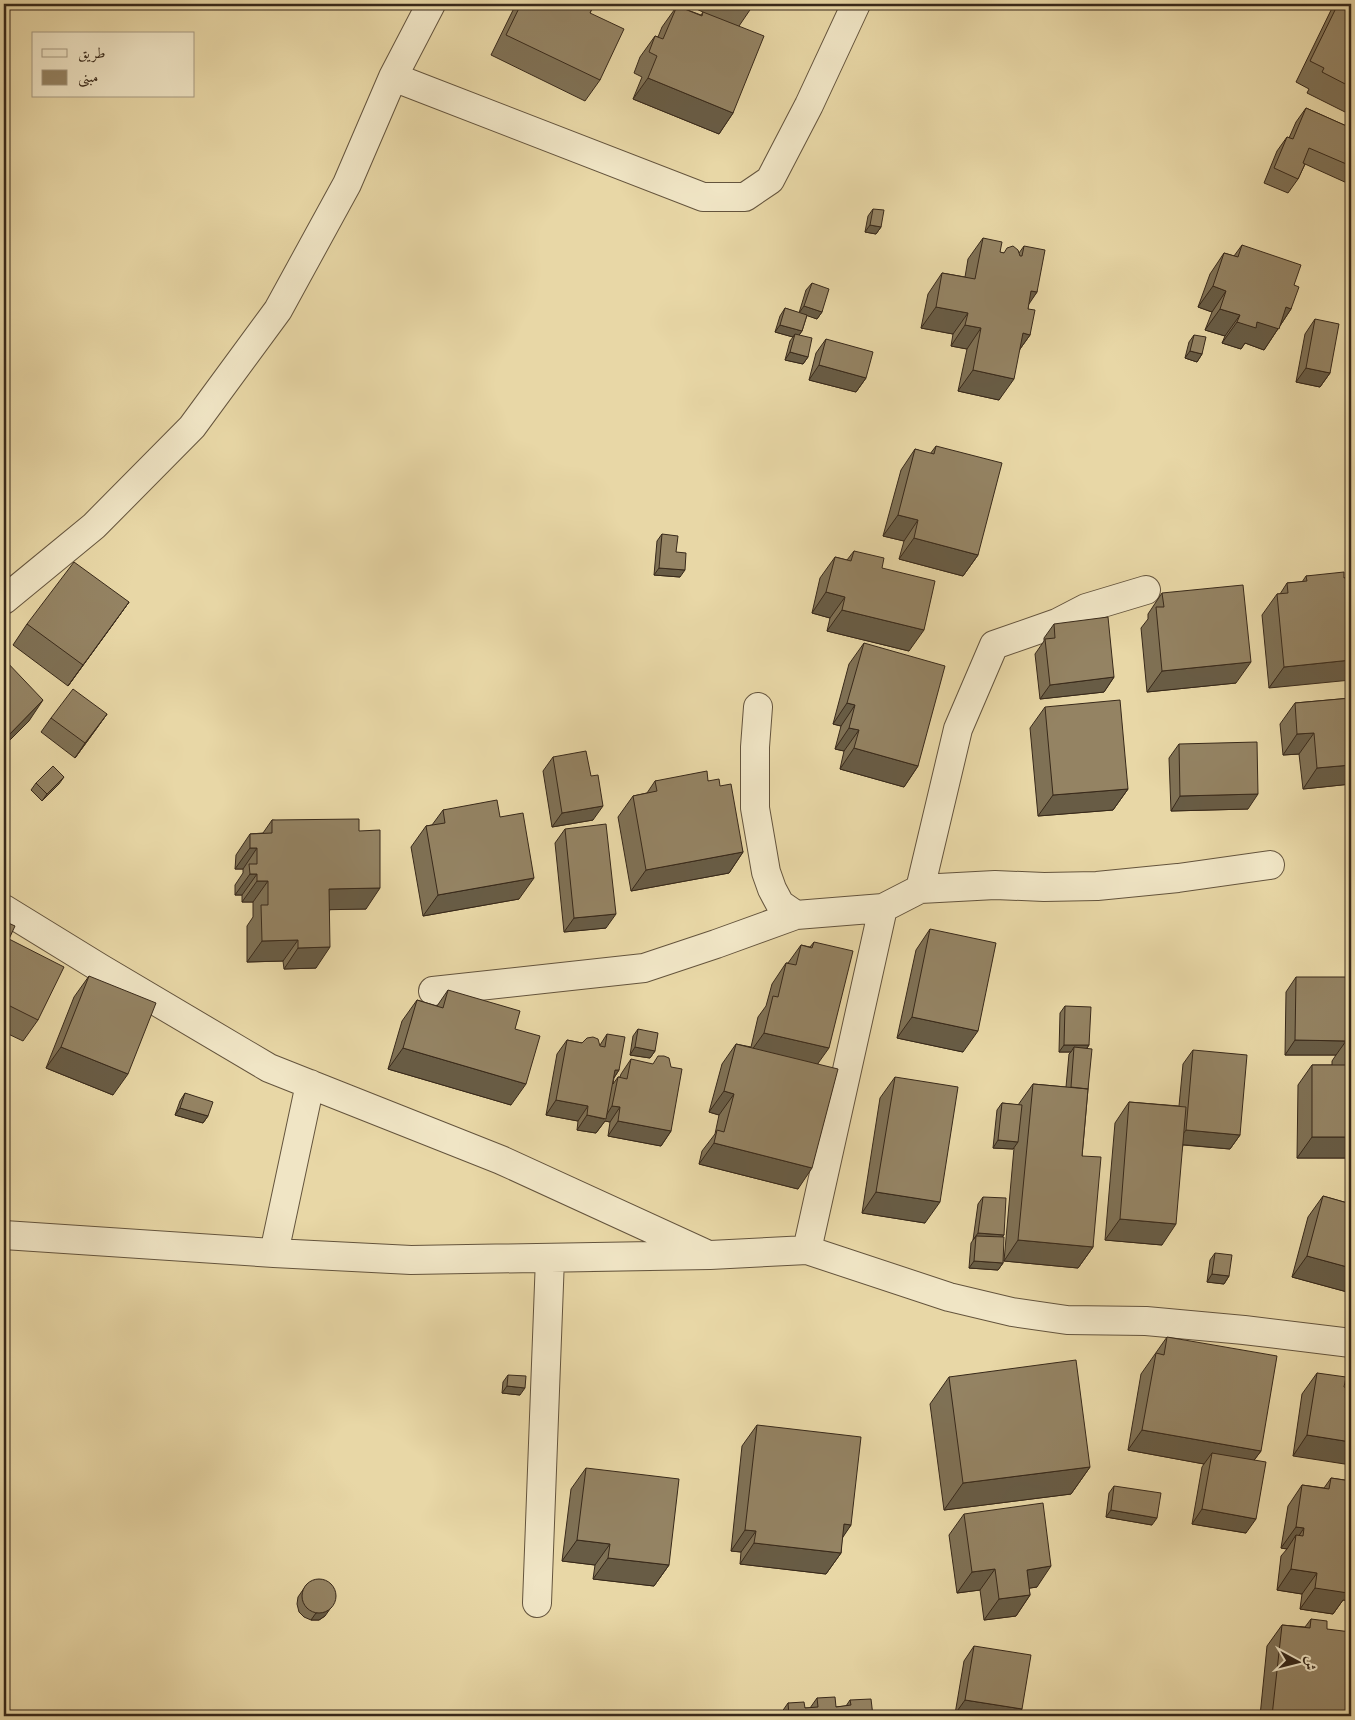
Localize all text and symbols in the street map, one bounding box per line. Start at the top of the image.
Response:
legend [32,32,195,98]
text: طريق [78,44,105,63]
text: مبنى [78,68,98,88]
north arrow [1272,1638,1322,1688]
text: ش [1300,1655,1320,1672]

